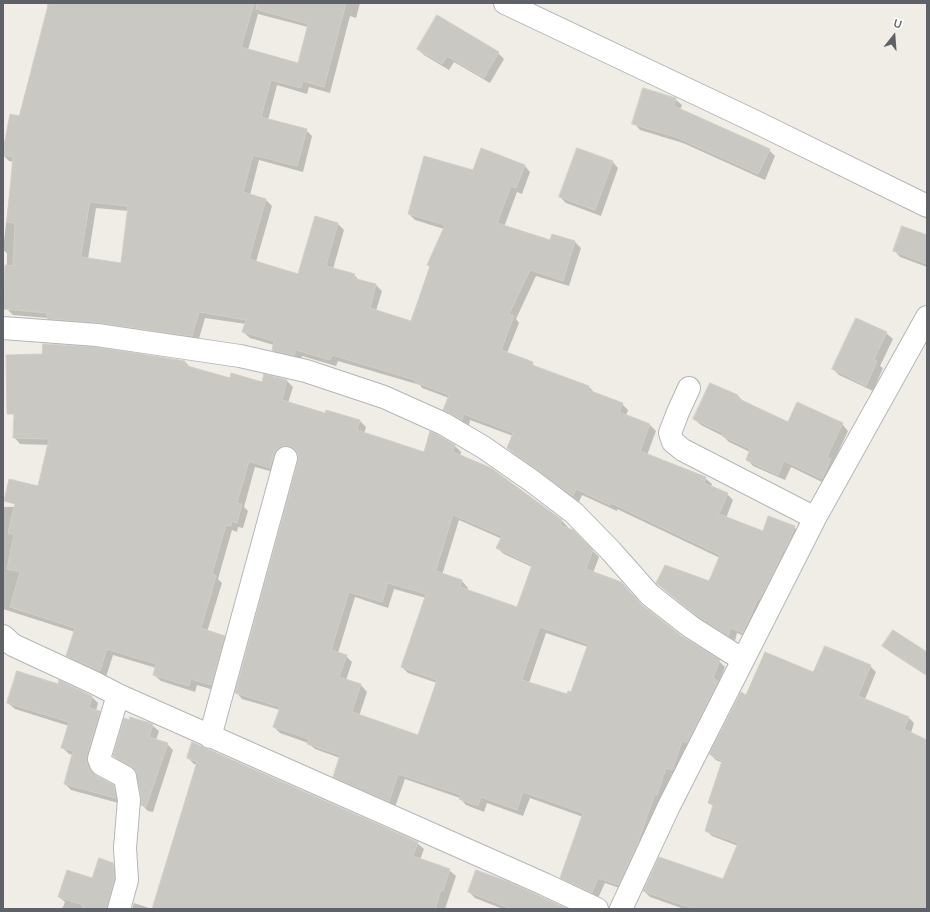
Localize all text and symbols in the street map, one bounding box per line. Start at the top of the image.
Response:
north arrow [874,16,914,56]
text: U [892,16,904,32]

